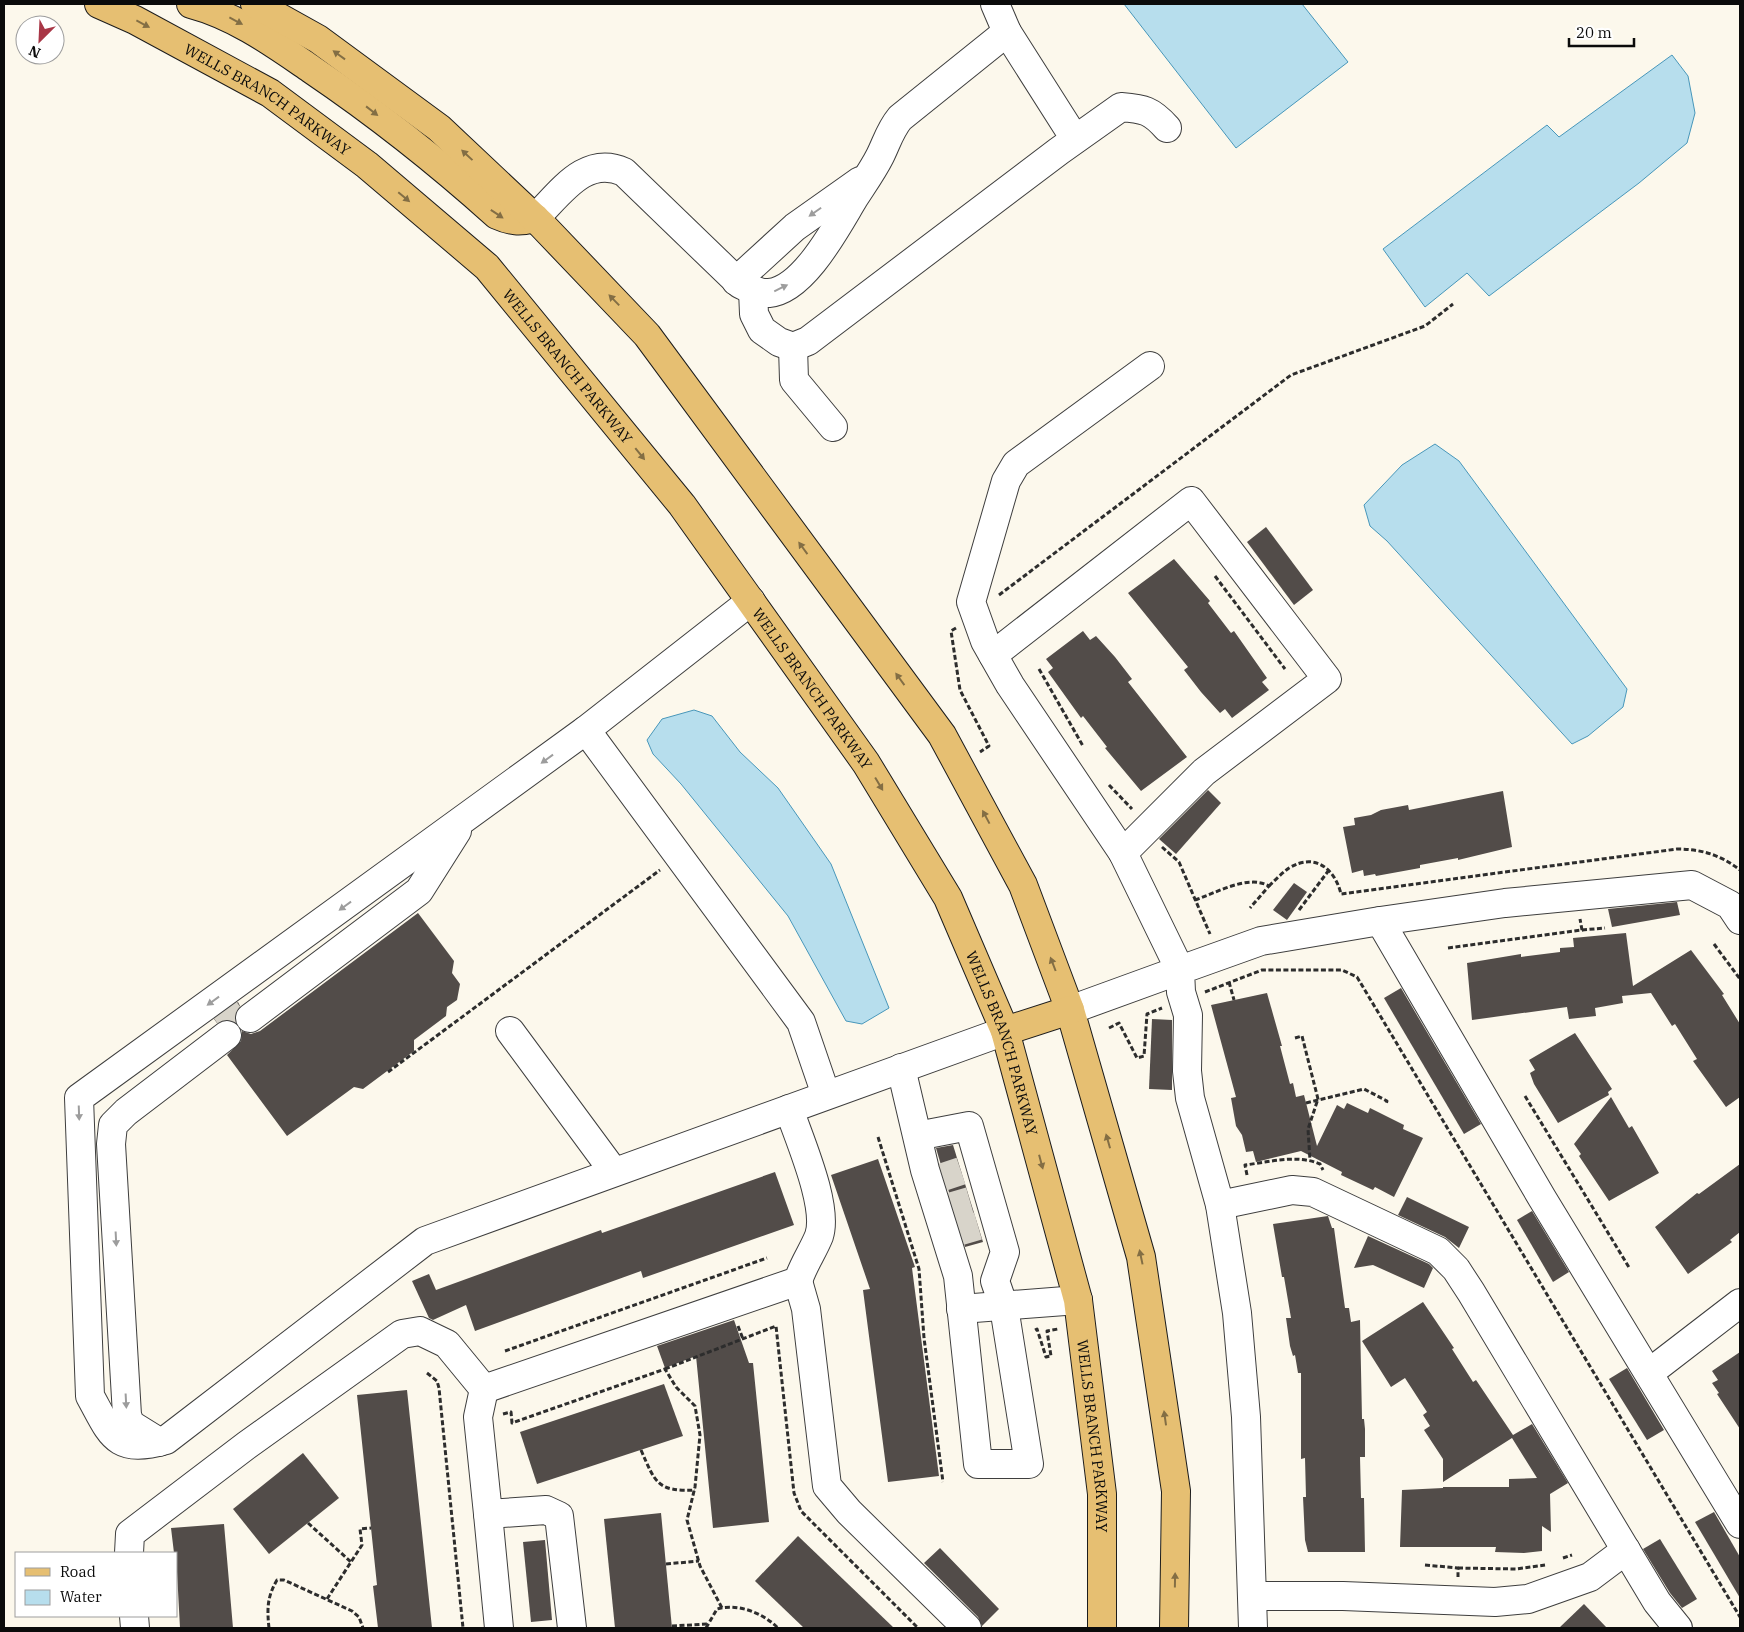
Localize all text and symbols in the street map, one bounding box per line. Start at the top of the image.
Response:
north arrow [15,15,65,65]
scale bar [1569,15,1634,47]
one-way arrow [230,17,243,26]
one-way arrow [136,20,150,28]
text: 20 m [1576,23,1612,42]
street label: WELLS BRANCH PARKWAY [181,39,355,159]
text: N [26,41,43,62]
one-way arrow [332,50,346,60]
one-way arrow [365,105,378,116]
one-way arrow [461,149,474,160]
one-way arrow [397,191,410,202]
one-way arrow [808,207,822,217]
one-way arrow [491,209,504,219]
one-way arrow [774,284,788,292]
street label: WELLS BRANCH PARKWAY [499,285,637,447]
one-way arrow [608,294,620,306]
one-way arrow [634,447,645,460]
one-way arrow [798,542,809,555]
street label: WELLS BRANCH PARKWAY [749,604,877,773]
one-way arrow [895,672,905,686]
one-way arrow [540,754,554,764]
one-way arrow [874,777,883,790]
one-way arrow [982,809,990,824]
one-way arrow [338,901,352,911]
street label: WELLS BRANCH PARKWAY [962,948,1043,1138]
one-way arrow [1049,956,1057,971]
one-way arrow [206,996,220,1006]
one-way arrow [76,1105,84,1121]
one-way arrow [1104,1134,1112,1149]
one-way arrow [1037,1155,1045,1170]
one-way arrow [113,1231,121,1247]
one-way arrow [1137,1250,1145,1265]
street label: WELLS BRANCH PARKWAY [1073,1338,1112,1533]
one-way arrow [123,1393,131,1409]
one-way arrow [1161,1409,1169,1425]
legend [15,1552,178,1617]
text: Road [60,1562,96,1581]
one-way arrow [1171,1571,1179,1587]
text: Water [60,1587,102,1606]

